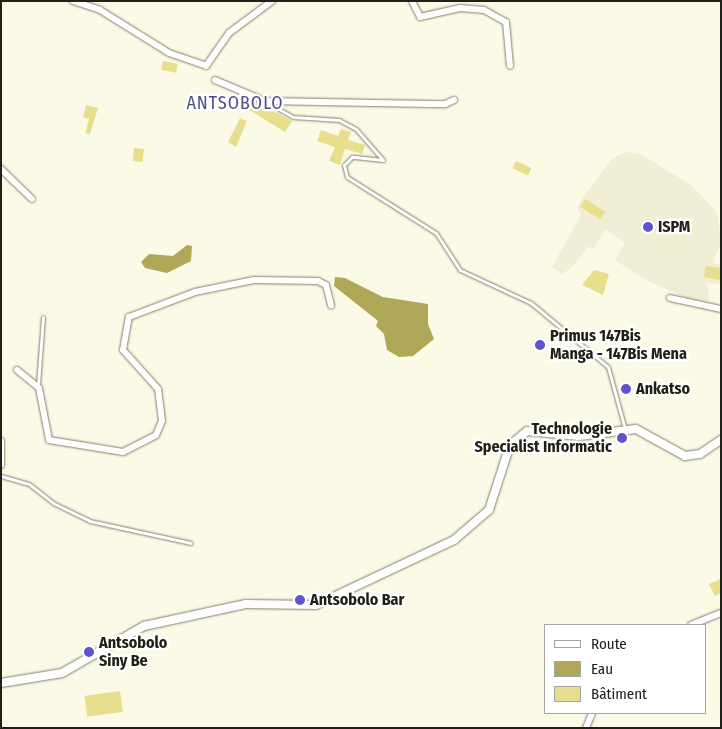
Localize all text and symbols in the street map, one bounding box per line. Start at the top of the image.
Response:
district label: ANTSOBOLO [185,92,285,114]
place label: ISPM [658,217,690,237]
marker: ISPM [642,221,654,233]
place label: Primus 147Bis Manga - 147Bis Mena [550,326,687,364]
marker: Primus 147Bis Manga - 147Bis Mena [534,339,546,351]
place label: Ankatso [636,379,690,399]
marker: Ankatso [620,383,632,395]
place label: Technologie Specialist Informatic [474,419,612,457]
marker: Technologie Specialist Informatic [616,432,628,444]
place label: Antsobolo Bar [310,590,404,610]
marker: Antsobolo Bar [294,594,306,606]
legend [544,624,707,714]
place label: Antsobolo Siny Be [99,633,167,671]
text: Route [591,635,627,653]
marker: Antsobolo Siny Be [83,646,95,658]
text: Eau [591,660,613,678]
text: Bâtiment [591,685,647,703]

